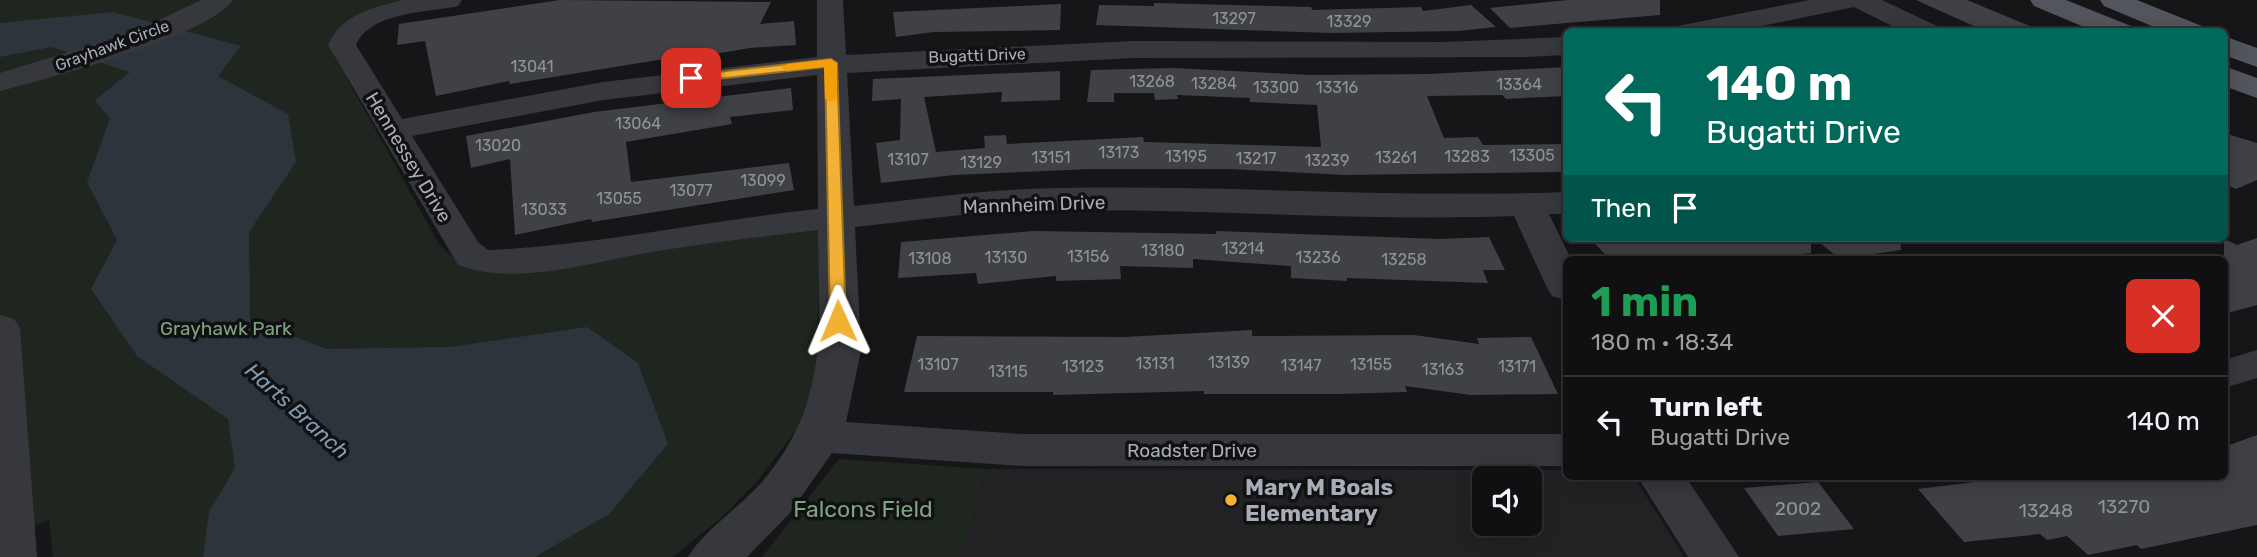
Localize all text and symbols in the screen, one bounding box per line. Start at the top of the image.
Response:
house number: 13297 [1212,9,1256,28]
house number: 13329 [1327,12,1371,31]
street label: Grayhawk Circle [53,16,172,75]
street label: Bugatti Drive [928,44,1026,67]
pin [661,48,721,108]
text: 140 m [1706,54,1852,112]
icon: left [1591,56,1682,147]
house number: 13041 [510,57,554,76]
icon: arrive [672,59,710,97]
house number: 13268 [1129,72,1175,91]
house number: 13284 [1191,74,1237,93]
house number: 13364 [1496,75,1542,94]
house number: 13300 [1253,78,1299,97]
house number: 13316 [1316,78,1358,97]
street label: Hennessey Drive [361,88,457,227]
text: Bugatti Drive [1706,113,1901,151]
house number: 13064 [615,114,661,133]
house number: 13020 [475,136,521,155]
house number: 13173 [1099,143,1139,162]
house number: 13305 [1509,146,1555,165]
house number: 13195 [1165,147,1207,166]
house number: 13283 [1444,147,1490,166]
house number: 13151 [1031,148,1071,167]
house number: 13261 [1375,148,1417,167]
house number: 13217 [1236,149,1276,168]
house number: 13107 [887,150,929,169]
house number: 13239 [1305,151,1349,170]
house number: 13129 [960,153,1002,172]
house number: 13099 [740,171,786,190]
house number: 13077 [669,181,713,200]
house number: 13055 [596,189,642,208]
icon: arrive [1666,189,1704,227]
street label: Mannheim Drive [962,191,1106,218]
text: Then [1591,193,1652,224]
house number: 13033 [521,200,567,219]
house number: 13214 [1222,239,1264,258]
house number: 13180 [1141,241,1185,260]
house number: 13156 [1067,247,1109,266]
house number: 13130 [985,248,1027,267]
house number: 13236 [1295,248,1341,267]
house number: 13108 [908,249,952,268]
house number: 13258 [1381,250,1427,269]
text: 1 min [1591,277,1698,327]
button: close [2126,279,2200,353]
position arrow [801,284,875,358]
park label: Grayhawk Park [160,317,292,340]
text: 180 m · 18:34 [1591,328,1734,356]
house number: 13139 [1208,353,1250,372]
house number: 13131 [1135,354,1175,373]
house number: 13107 [917,355,959,374]
house number: 13155 [1350,355,1392,374]
house number: 13147 [1281,356,1321,375]
house number: 13123 [1062,357,1104,376]
house number: 13171 [1498,357,1536,376]
water label: Harts Branch [240,358,354,464]
house number: 13163 [1422,360,1464,379]
house number: 13115 [988,362,1028,381]
text: Turn left [1650,392,1762,423]
icon: left [1591,403,1629,441]
text: 140 m [2127,406,2200,437]
text: Bugatti Drive [1650,423,1790,451]
street label: Roadster Drive [1127,439,1257,462]
map controls [1472,466,1542,536]
button: sound [1472,466,1542,536]
place label: Mary M Boals Elementary [1245,473,1393,527]
marker: Mary M Boals Elementary [1223,492,1239,508]
park label: Falcons Field [793,495,933,523]
house number: 13270 [2098,495,2150,518]
house number: 2002 [1775,497,1821,520]
house number: 13248 [2019,499,2073,522]

